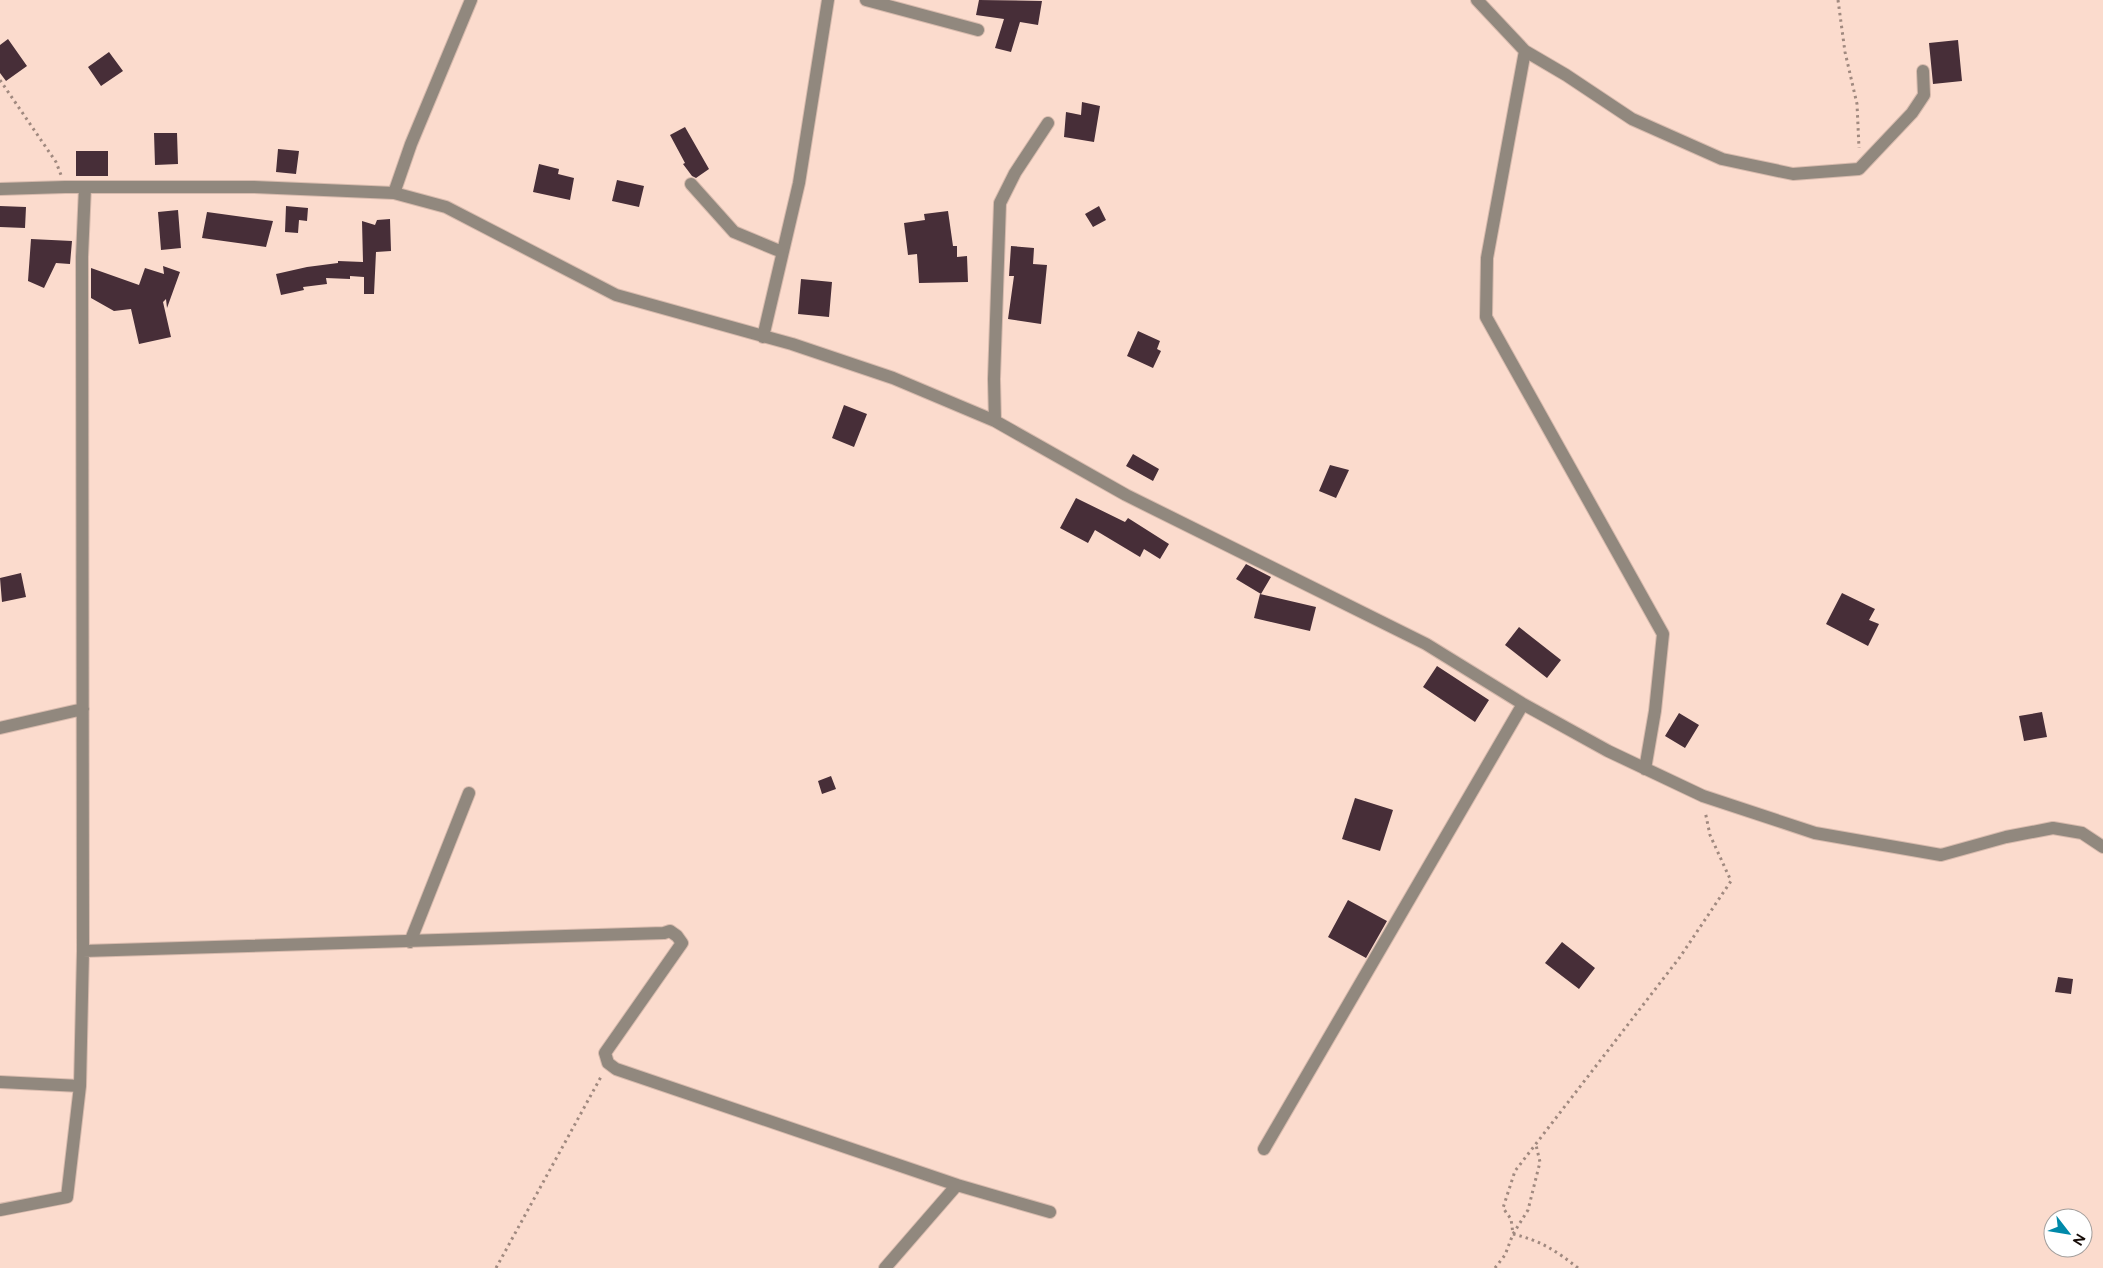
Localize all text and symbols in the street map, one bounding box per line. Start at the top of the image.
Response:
north arrow [2043,1208,2093,1258]
text: N [2069,1230,2089,1248]

